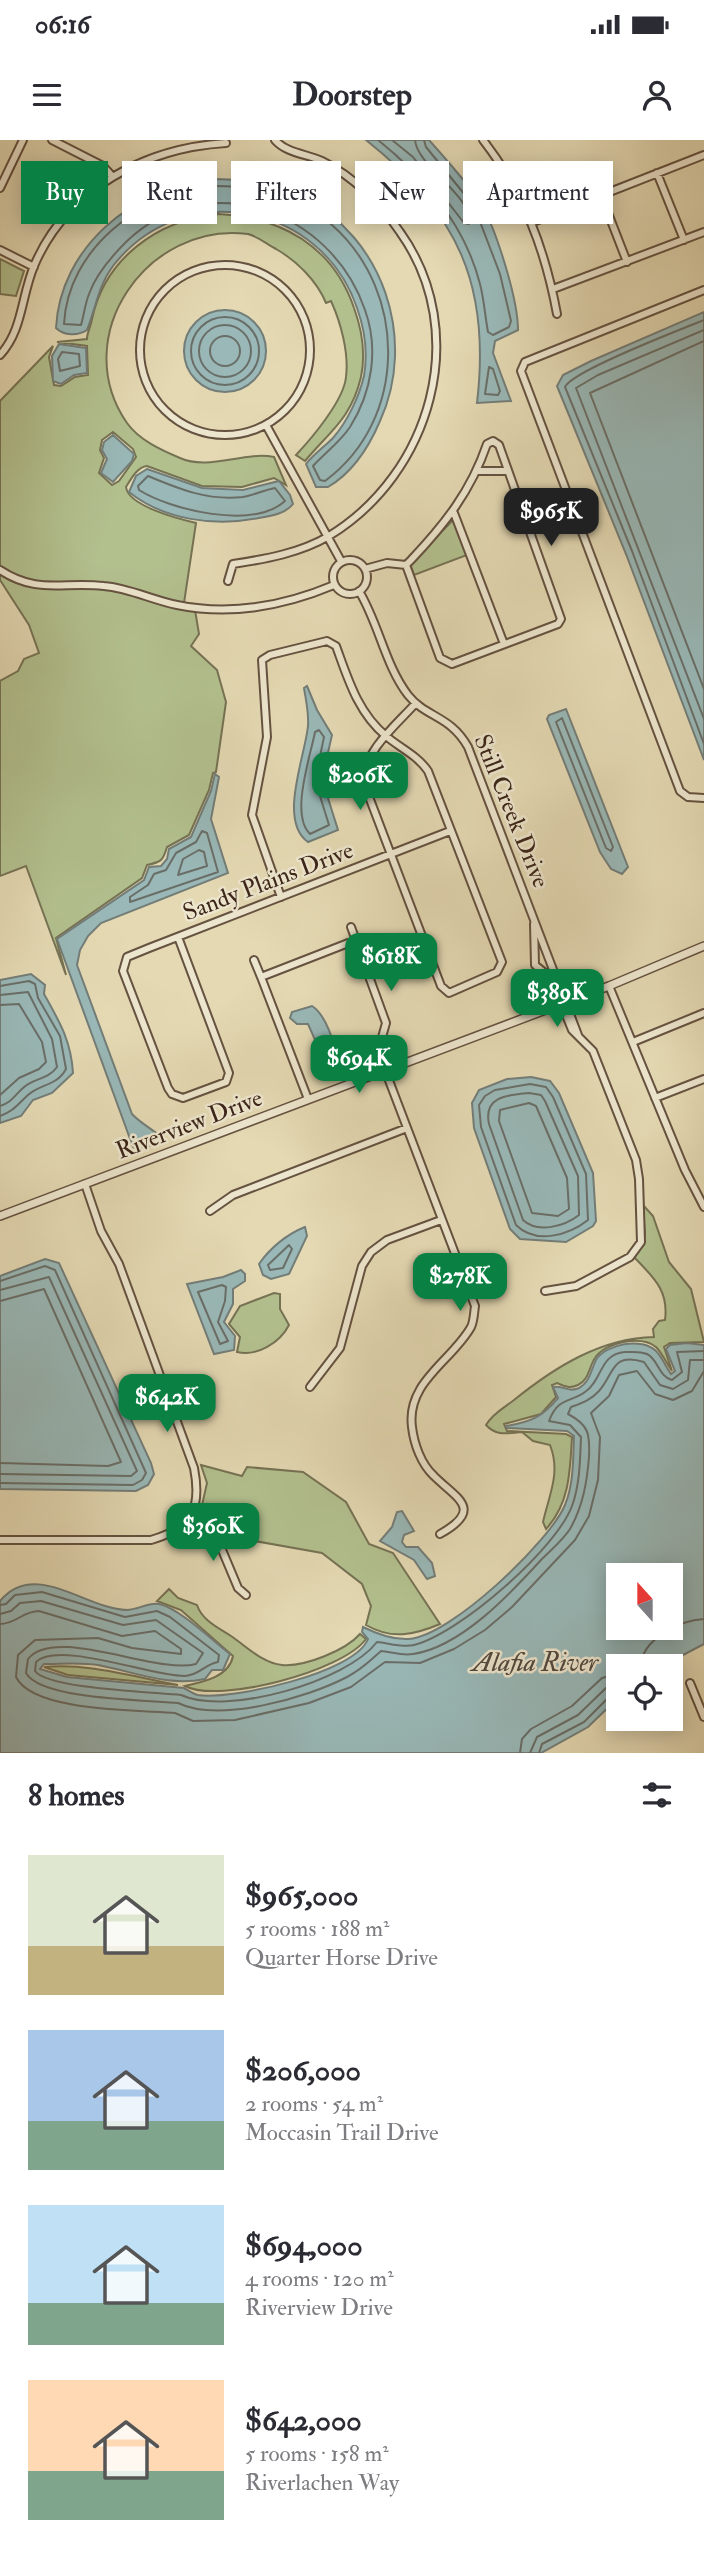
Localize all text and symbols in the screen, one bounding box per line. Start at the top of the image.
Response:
text: 06:16 [35,9,90,41]
text: Doorstep [292,75,412,115]
icon: menu [28,76,66,114]
icon: person [638,76,676,114]
chip: Buy [21,161,108,224]
chip: Rent [122,161,217,224]
chip: Filters [231,161,341,224]
chip: New [355,161,449,224]
chip: Apartment [463,161,613,224]
pin: $965K [502,488,600,548]
text: $965K [520,496,582,525]
street label: Still Creek Drive [467,730,556,892]
pin: $206K [311,752,409,812]
text: $206K [328,760,392,789]
street label: Sandy Plains Drive [179,835,358,928]
pin: $618K [342,934,440,993]
text: $618K [361,941,421,970]
pin: $389K [508,970,606,1029]
text: $389K [527,977,587,1006]
pin: $694K [310,1035,408,1095]
text: $694K [327,1043,391,1072]
street label: Riverview Drive [112,1082,267,1167]
pin: $278K [411,1254,509,1313]
text: $278K [429,1261,491,1290]
pin: $642K [118,1374,216,1434]
text: $642K [135,1382,199,1411]
pin: $360K [164,1504,262,1563]
text: $360K [182,1511,244,1540]
north arrow [606,1563,682,1640]
map controls [606,1563,683,1731]
water label: Alafia River [469,1647,599,1679]
button: locate [606,1654,683,1731]
icon: filters [638,1776,676,1814]
text: 8 homes [28,1777,125,1814]
text: $965,000 [245,1877,358,1914]
icon: home [84,1883,168,1967]
text: 5 rooms · 188 m² [245,1914,389,1943]
text: Quarter Horse Drive [245,1943,438,1972]
text: $206,000 [245,2052,361,2089]
icon: home [84,2058,168,2142]
text: 2 rooms · 54 m² [245,2089,383,2118]
text: Moccasin Trail Drive [245,2118,439,2147]
text: $694,000 [245,2227,363,2264]
icon: home [84,2233,168,2317]
text: 4 rooms · 120 m² [245,2264,394,2293]
text: Riverview Drive [245,2293,393,2322]
text: $642,000 [245,2402,362,2439]
icon: home [84,2408,168,2492]
text: 5 rooms · 158 m² [245,2439,389,2468]
text: Riverlachen Way [245,2468,399,2497]

